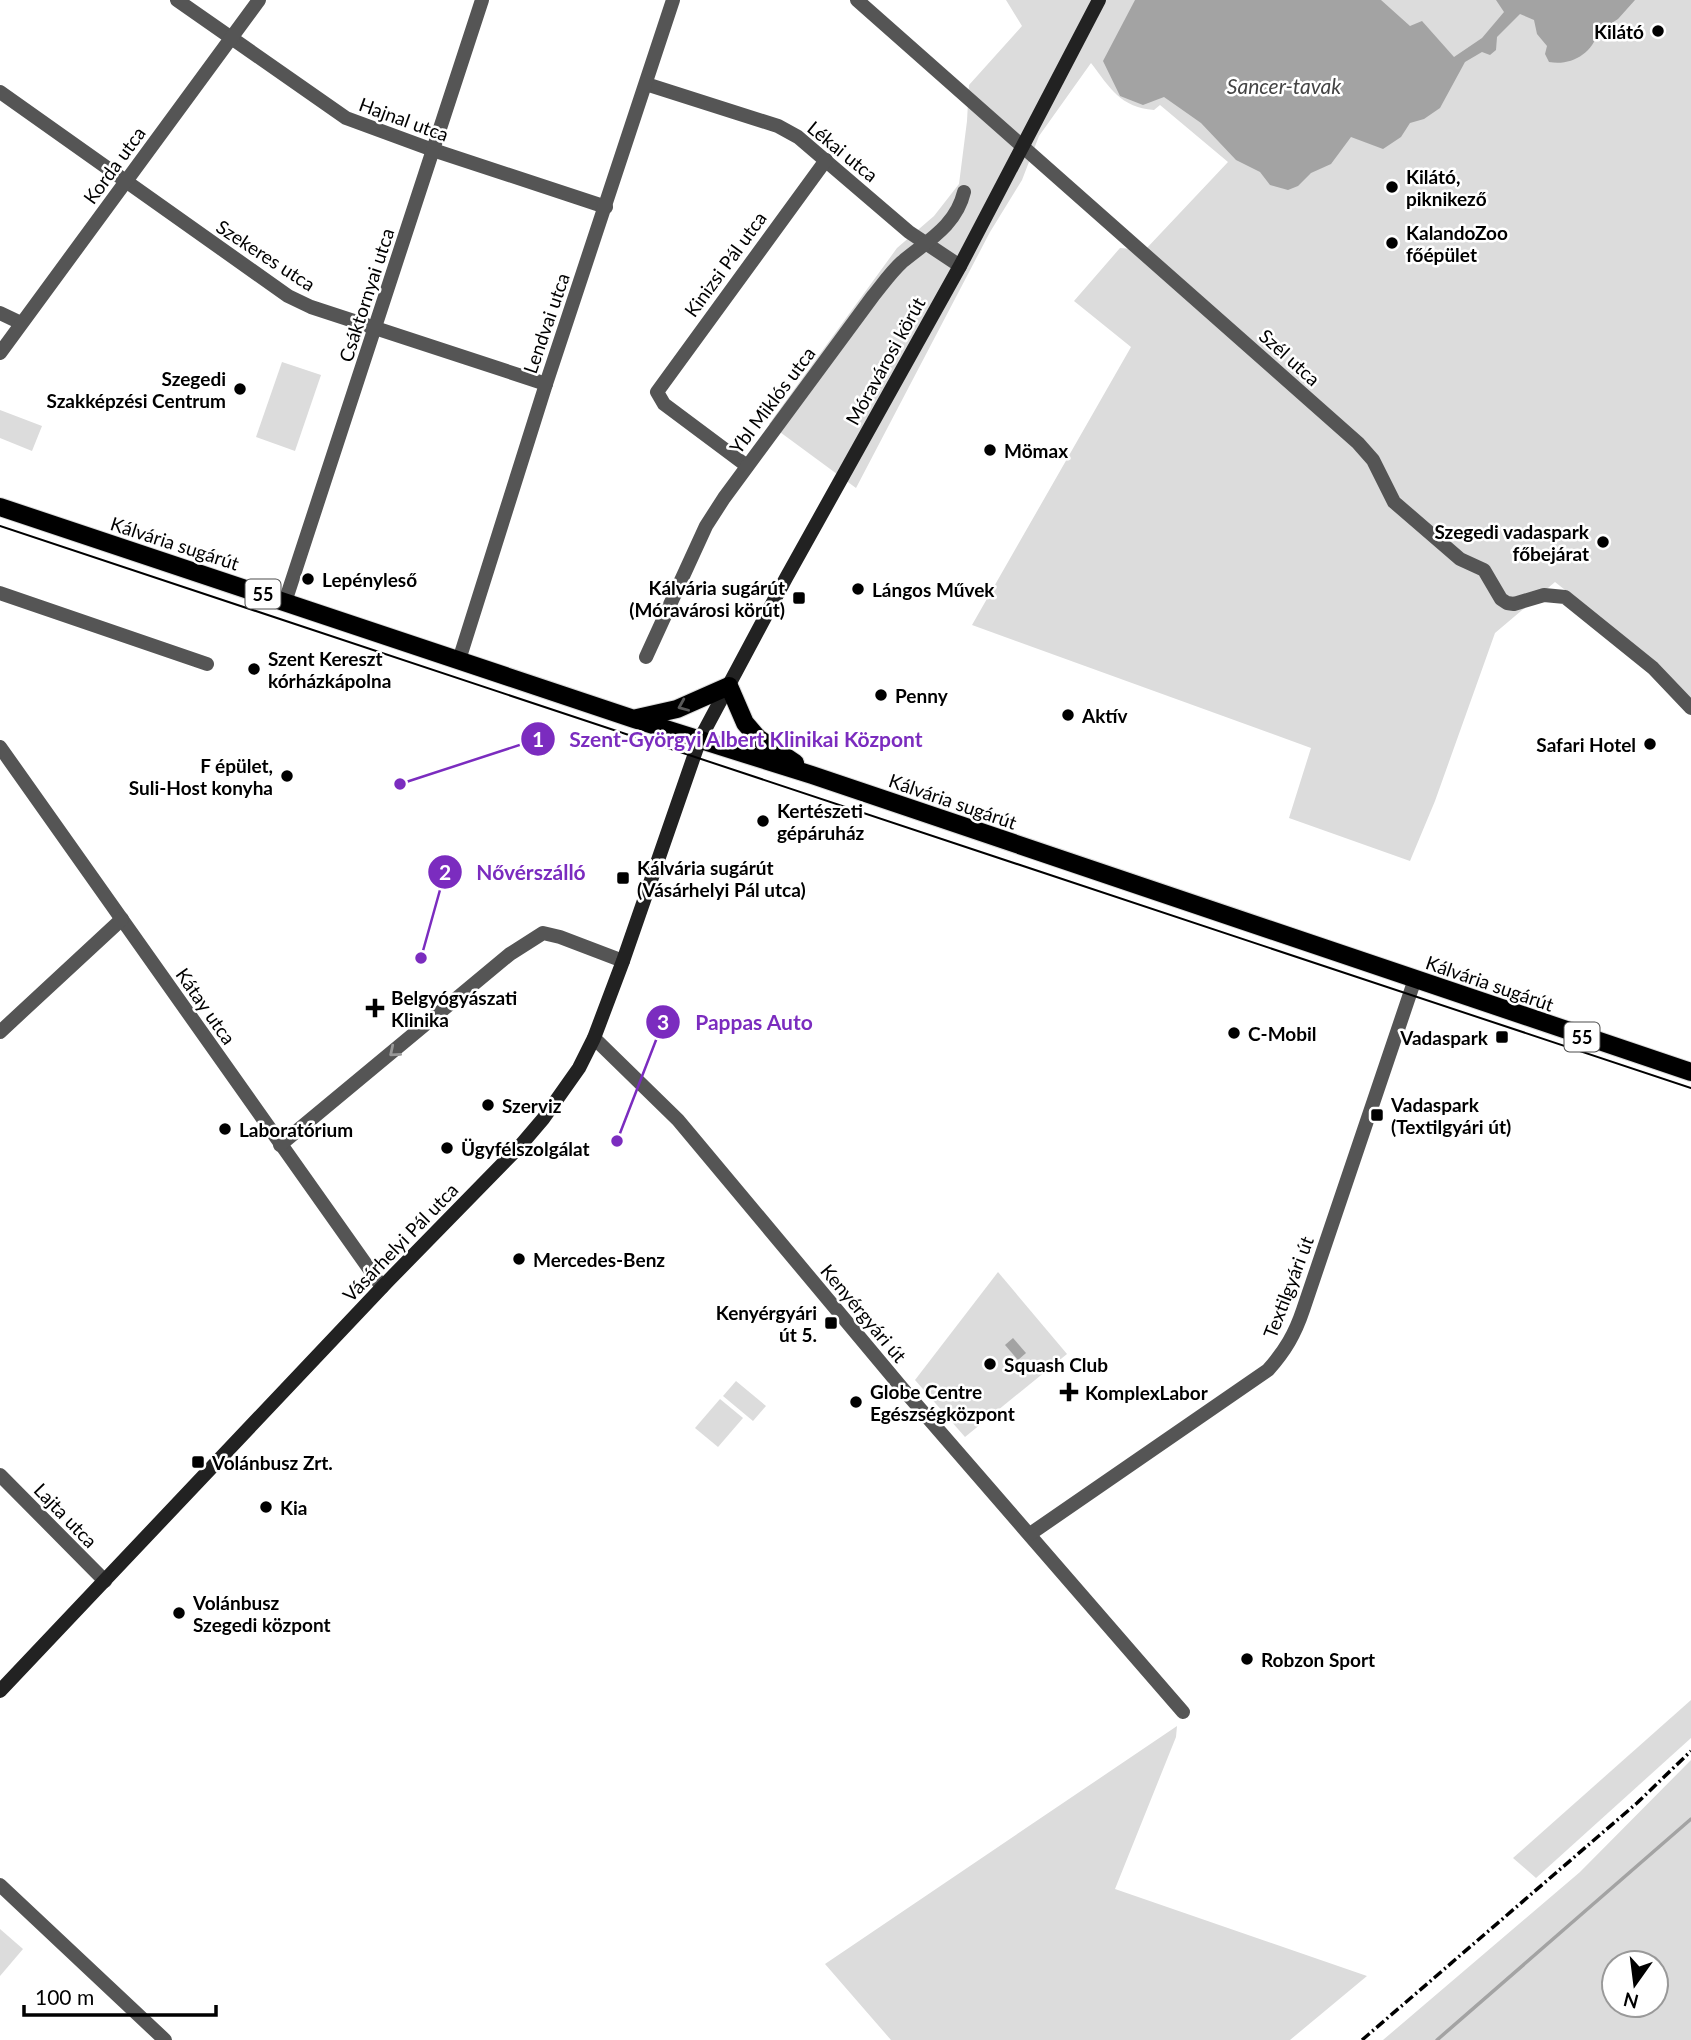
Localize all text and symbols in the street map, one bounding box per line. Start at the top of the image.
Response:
place label: Kilátó [1594,20,1644,43]
marker: Kilátó [1650,23,1666,39]
water label: Sancer-tavak [1227,73,1342,98]
street label: Hajnal utca [356,92,452,146]
street label: Lékai utca [803,116,883,186]
street label: Korda utca [78,122,150,208]
place label: Kilátó, piknikező [1406,165,1487,210]
marker: Kilátó, piknikező [1384,179,1400,195]
street label: Kinizsi Pál utca [679,207,771,321]
street label: Szekeres utca [212,215,320,295]
place label: KalandoZoo főépület [1406,221,1508,266]
street label: Csáktornyai utca [334,225,398,365]
marker: KalandoZoo főépület [1384,235,1400,251]
street label: Lendvai utca [518,270,574,376]
street label: Móravárosi körút [840,293,930,429]
street label: Szél utca [1255,324,1325,390]
street label: Ybl Miklós utca [724,342,820,458]
place label: Szegedi Szakképzési Centrum [47,367,226,412]
marker: Szegedi Szakképzési Centrum [232,381,248,397]
place label: Mömax [1004,439,1068,462]
marker: Mömax [982,442,998,458]
street label: Kálvária sugárút [108,511,242,575]
place label: Szegedi vadaspark főbejárat [1435,520,1590,565]
marker: Szegedi vadaspark főbejárat [1595,534,1611,550]
place label: Lepényleső [322,568,417,591]
marker: Lepényleső [300,571,316,587]
place label: Kálvária sugárút (Móravárosi körút) [629,576,785,621]
place label: Lángos Művek [872,578,995,601]
road number: 55 [246,580,280,608]
marker: Lángos Művek [850,581,866,597]
marker: Kálvária sugárút (Móravárosi körút) [791,590,807,606]
place label: Szent Kereszt kórházkápolna [268,647,391,692]
marker: Szent Kereszt kórházkápolna [246,661,262,677]
place label: Penny [895,684,949,707]
marker: Penny [873,687,889,703]
one-way arrow [677,698,690,712]
place label: Aktív [1081,704,1128,727]
marker: Aktív [1060,707,1076,723]
callout: Szent-Györgyi Albert Klinikai Központ [520,718,937,760]
text: 1 [532,726,544,751]
text: Szent-Györgyi Albert Klinikai Központ [569,726,923,751]
place label: Safari Hotel [1536,733,1636,756]
marker: Safari Hotel [1642,736,1658,752]
place label: F épület, Suli-Host konyha [129,754,273,799]
marker: F épület, Suli-Host konyha [279,768,295,784]
street label: Kálvária sugárút [886,768,1020,834]
place label: Kertészeti gépáruház [777,799,865,844]
marker: Kertészeti gépáruház [755,813,771,829]
callout: Nővérszálló [427,851,600,893]
place label: Kálvária sugárút (Vásárhelyi Pál utca) [637,856,806,901]
text: 2 [439,859,451,884]
text: Nővérszálló [476,859,586,884]
marker: Kálvária sugárút (Vásárhelyi Pál utca) [615,870,631,886]
street label: Kálvária sugárút [1423,950,1557,1016]
street label: Kátay utca [171,963,241,1049]
place label: Belgyógyászati Klinika [391,986,517,1031]
marker: Belgyógyászati Klinika [365,998,385,1018]
callout: Pappas Auto [646,1001,827,1043]
text: 3 [657,1009,669,1034]
text: Pappas Auto [695,1009,813,1034]
place label: C-Mobil [1248,1022,1317,1045]
road number: 55 [1564,1022,1600,1052]
marker: C-Mobil [1226,1025,1242,1041]
place label: Vadaspark [1399,1026,1489,1049]
marker: Vadaspark [1494,1029,1510,1045]
one-way arrow [389,1044,402,1056]
place label: Vadaspark (Textilgyári út) [1390,1093,1511,1138]
place label: Szerviz [502,1094,562,1117]
marker: Szerviz [480,1097,496,1113]
marker: Vadaspark (Textilgyári út) [1369,1107,1385,1123]
place label: Laboratórium [239,1118,353,1141]
marker: Laboratórium [217,1121,233,1137]
place label: Ügyfélszolgálat [461,1137,590,1160]
marker: Ügyfélszolgálat [439,1140,455,1156]
street label: Vásárhelyi Pál utca [338,1178,462,1306]
street label: Textilgyári út [1258,1233,1318,1341]
place label: Mercedes-Benz [533,1248,665,1271]
marker: Mercedes-Benz [511,1251,527,1267]
street label: Kenyérgyári út [816,1259,912,1367]
place label: Kenyérgyári út 5. [716,1301,817,1346]
marker: Kenyérgyári út 5. [823,1315,839,1331]
place label: Squash Club [1004,1353,1108,1376]
marker: Squash Club [982,1356,998,1372]
place label: Globe Centre Egészségközpont [870,1380,1015,1425]
place label: KomplexLabor [1085,1381,1209,1404]
marker: KomplexLabor [1059,1382,1079,1402]
marker: Globe Centre Egészségközpont [848,1394,864,1410]
place label: Volánbusz Zrt. [211,1451,333,1474]
marker: Volánbusz Zrt. [190,1454,206,1470]
street label: Lajta utca [30,1478,102,1552]
place label: Kia [280,1496,308,1519]
marker: Kia [258,1499,274,1515]
place label: Volánbusz Szegedi központ [192,1591,331,1636]
marker: Volánbusz Szegedi központ [171,1605,187,1621]
place label: Robzon Sport [1261,1648,1375,1671]
marker: Robzon Sport [1239,1651,1255,1667]
north arrow [1600,1949,1670,2019]
scale bar [24,1974,217,2018]
text: 100 m [35,1984,94,2009]
text: N [1621,1988,1641,2014]

